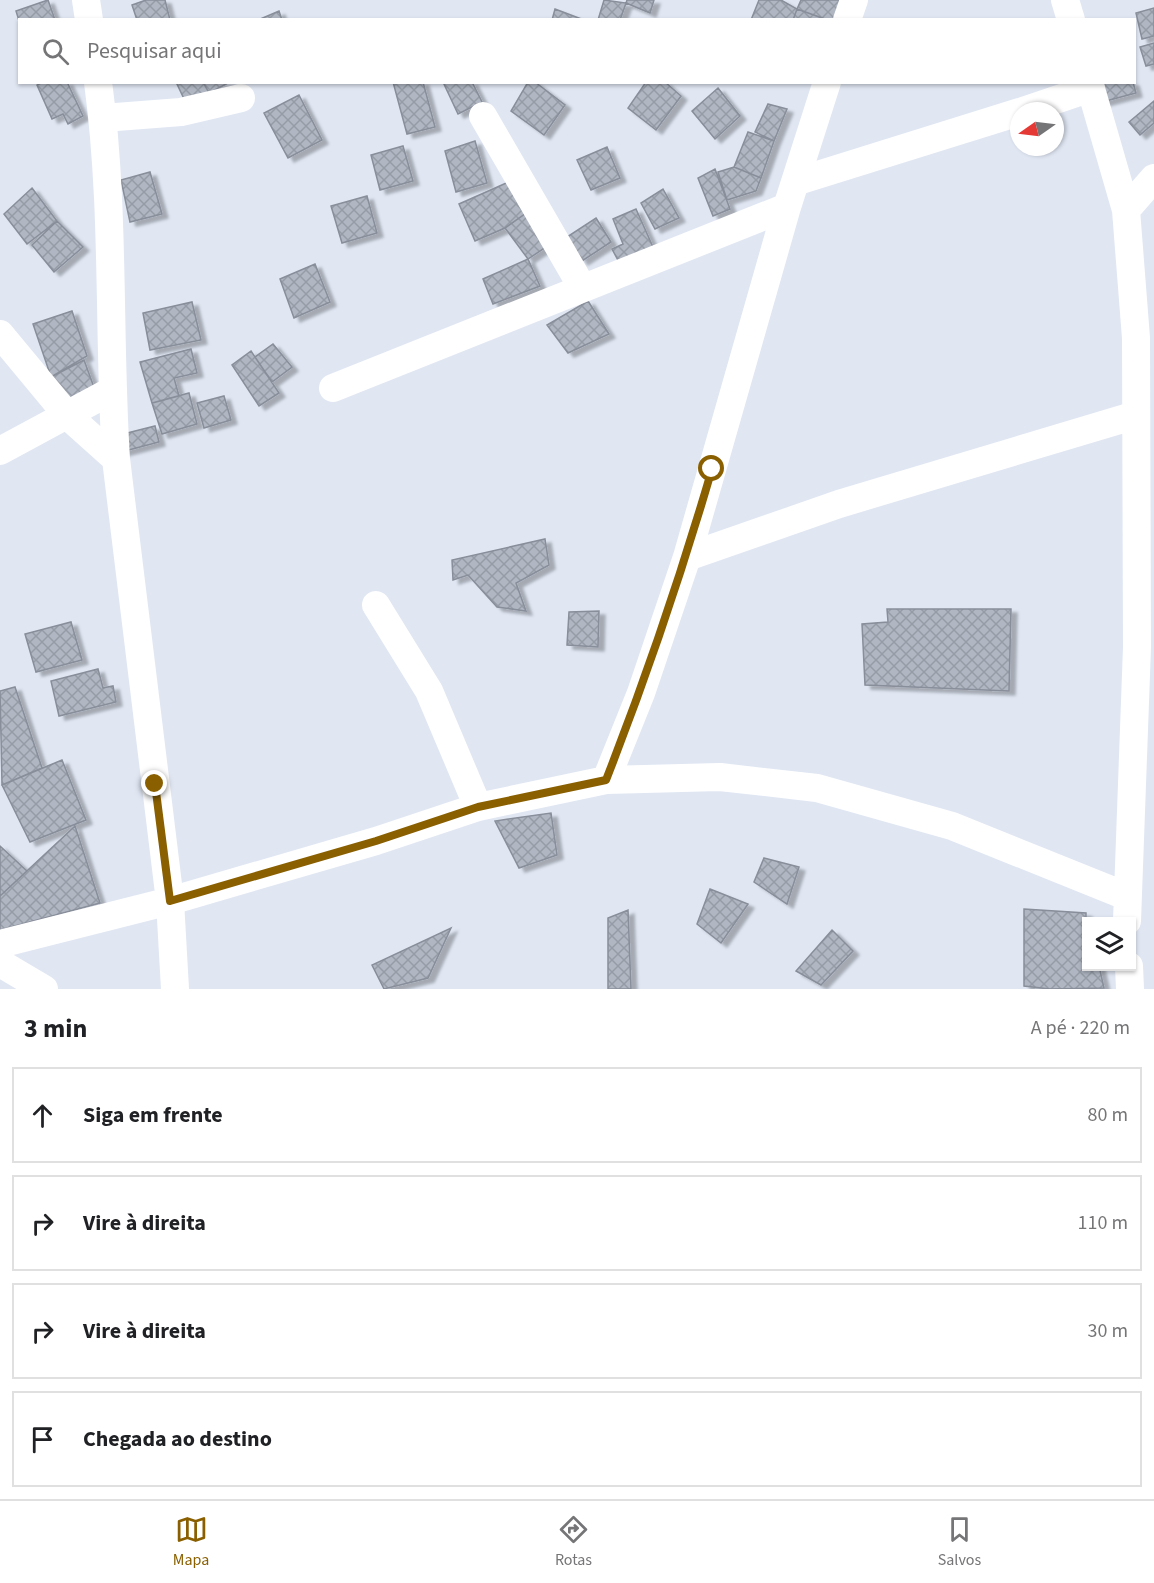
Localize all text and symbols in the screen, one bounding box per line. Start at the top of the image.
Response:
search box [18,18,1136,84]
icon: search [39,35,72,68]
text: Pesquisar aqui [87,35,222,67]
north arrow [1010,102,1064,156]
route start [698,455,724,481]
route end [141,770,167,796]
map controls [1082,917,1136,971]
button: layers [1082,917,1136,971]
text: 3 min [24,1010,87,1047]
text: A pé · 220 m [1031,1014,1130,1042]
icon: ahead [26,1099,59,1132]
text: Siga em frente [83,1099,223,1131]
text: 80 m [1088,1101,1128,1129]
icon: right [26,1207,59,1240]
text: Vire à direita [83,1207,206,1239]
text: 110 m [1078,1209,1128,1237]
icon: right [26,1315,59,1348]
text: Vire à direita [83,1315,206,1347]
text: 30 m [1088,1317,1128,1345]
icon: arrive [26,1423,59,1456]
text: Chegada ao destino [83,1423,272,1455]
tab: Mapa [173,1513,209,1571]
tab: Rotas [555,1513,592,1571]
tab: Salvos [938,1513,981,1571]

